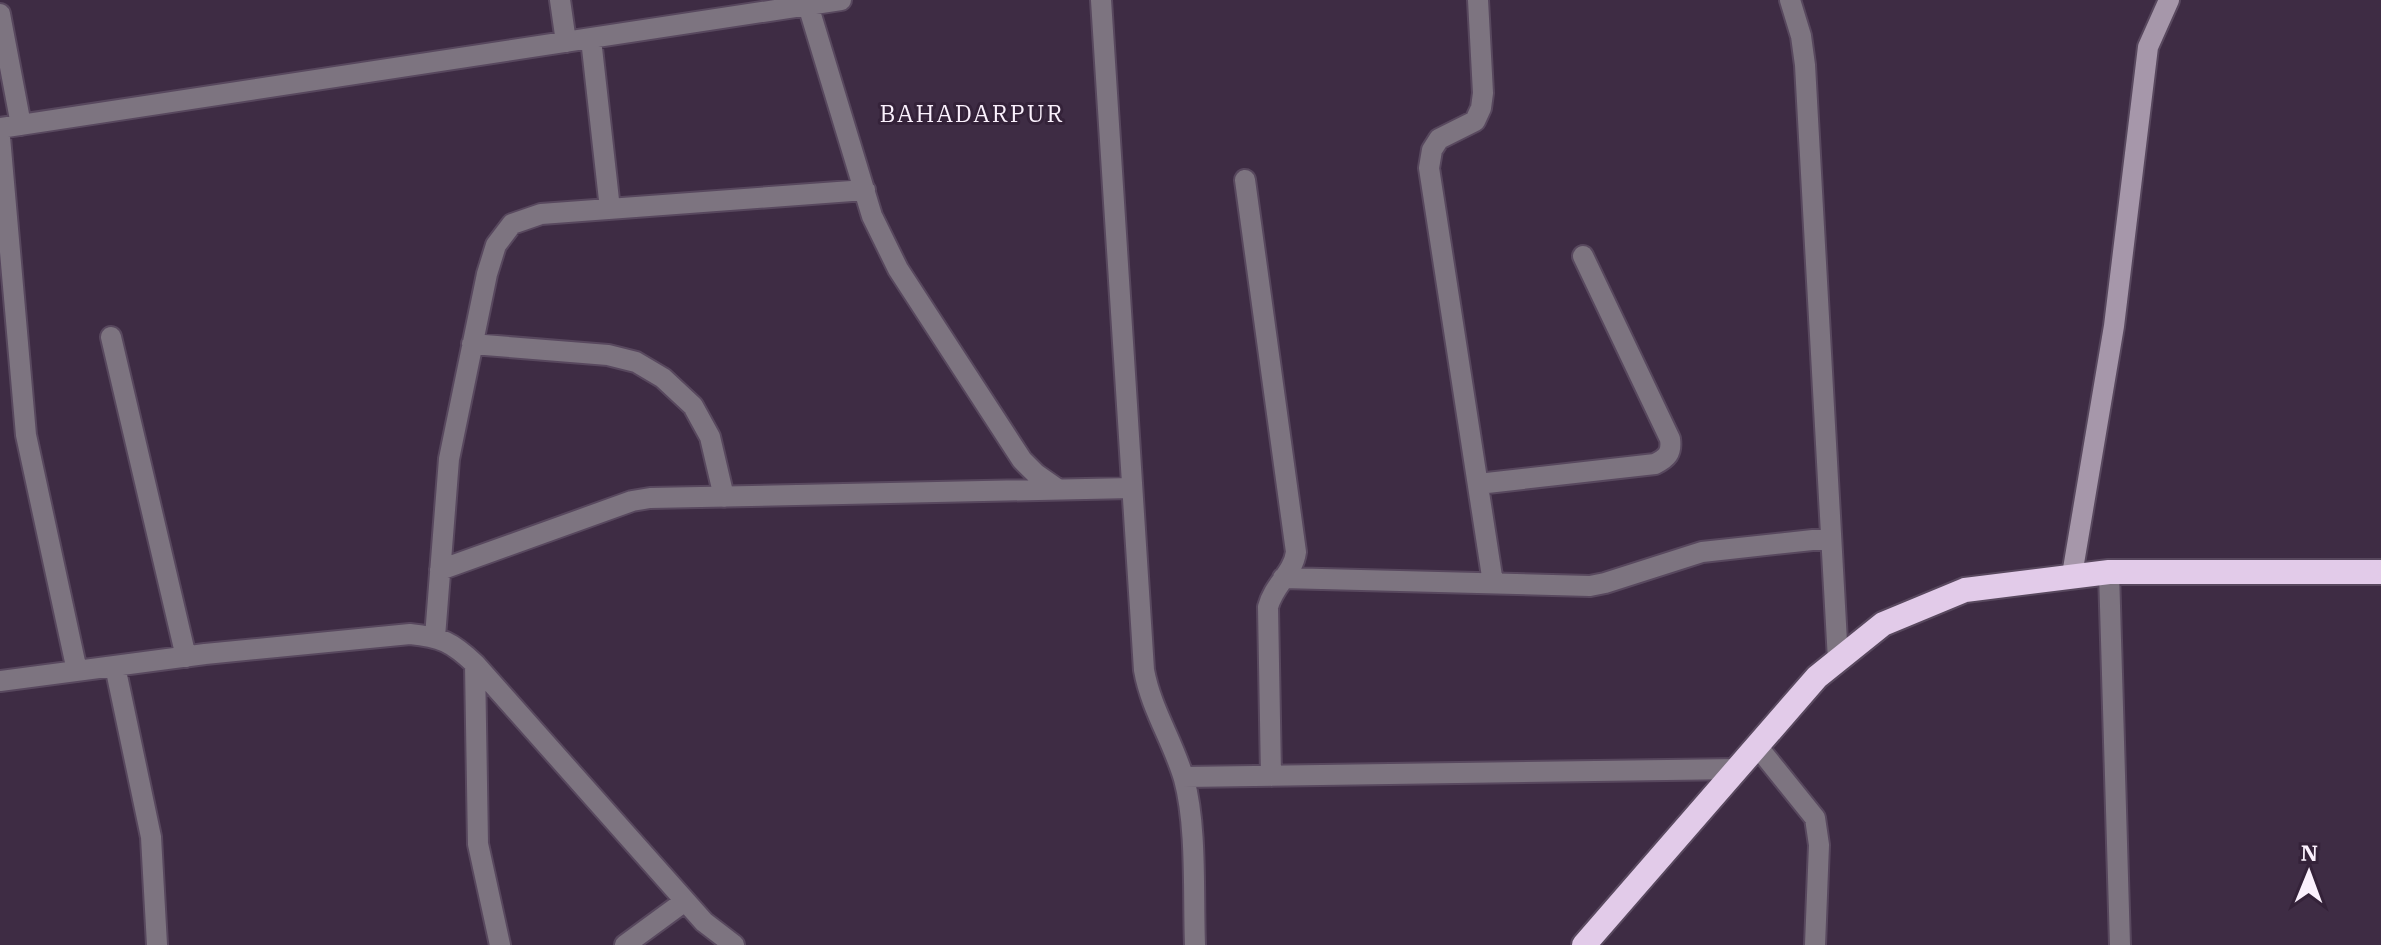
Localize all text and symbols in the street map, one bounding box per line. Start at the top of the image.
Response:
district label: BAHADARPUR [879,97,1065,129]
north arrow [2269,833,2349,913]
text: N [2300,838,2318,867]

